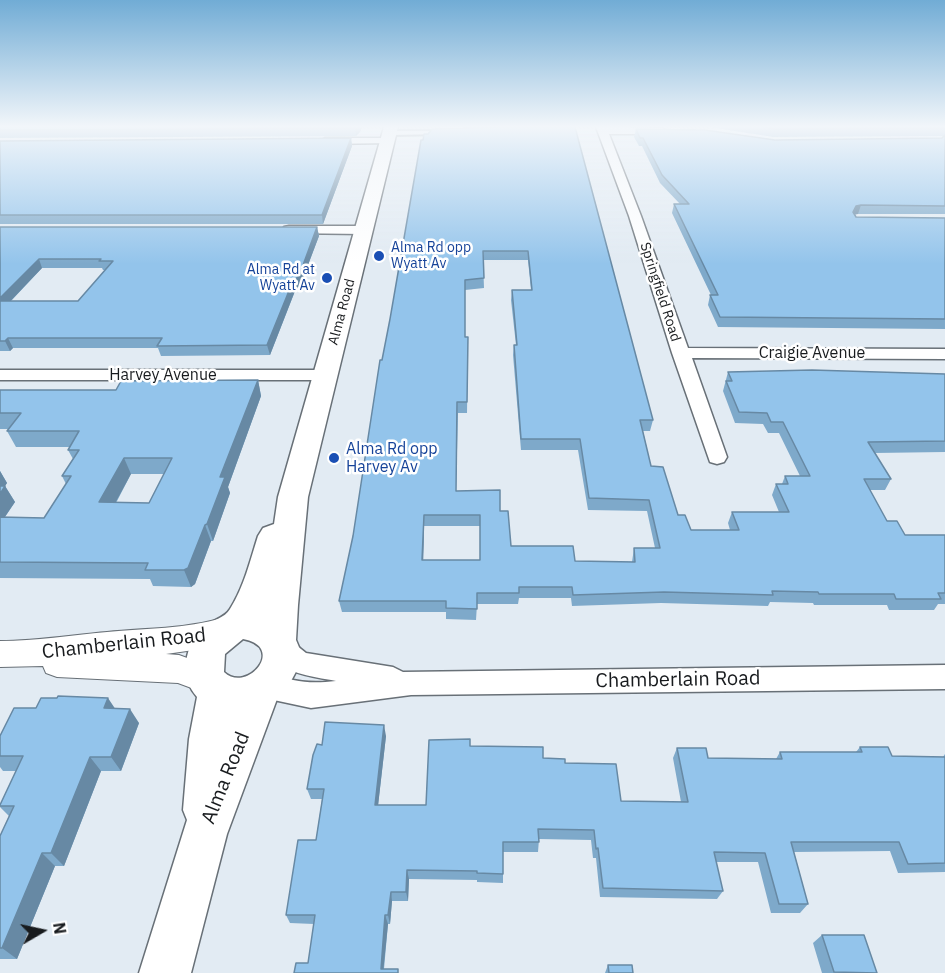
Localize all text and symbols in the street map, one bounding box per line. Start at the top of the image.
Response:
place label: Alma Rd opp Wyatt Av [391,240,471,272]
street label: Springfield Road [636,240,684,344]
marker: Alma Rd opp Wyatt Av [372,249,386,263]
place label: Alma Rd at Wyatt Av [247,262,315,294]
marker: Alma Rd at Wyatt Av [320,271,334,285]
street label: Alma Road [325,277,359,347]
street label: Craigie Avenue [759,343,865,363]
street label: Harvey Avenue [109,365,217,385]
place label: Alma Rd opp Harvey Av [346,439,437,477]
marker: Alma Rd opp Harvey Av [327,451,341,465]
street label: Chamberlain Road [41,623,207,665]
street label: Chamberlain Road [595,667,761,693]
street label: Alma Road [197,728,255,828]
north arrow [12,901,72,961]
text: N [49,921,71,935]

